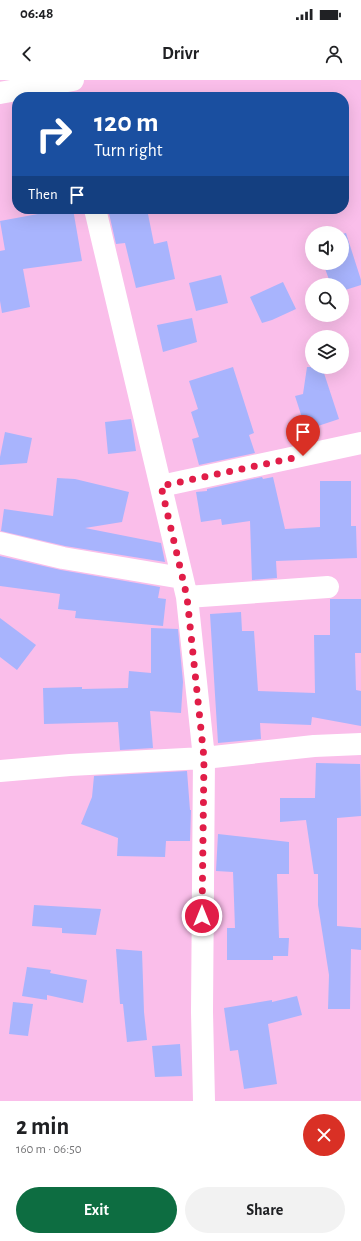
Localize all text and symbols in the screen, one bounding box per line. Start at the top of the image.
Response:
text: 06:48 [20,6,53,21]
icon: back [16,43,38,65]
icon: person [323,43,345,65]
text: Drivr [162,45,199,63]
icon: right [28,108,80,160]
text: 120 m [94,109,159,137]
text: Turn right [94,142,163,160]
icon: arrive [66,184,88,206]
text: Then [28,187,58,202]
map controls [305,226,349,374]
button: sound [305,226,349,270]
button: search [305,278,349,322]
button: layers [305,330,349,374]
pin [286,415,320,456]
icon: arrive [292,421,314,443]
position arrow [181,895,223,937]
button: close [303,1114,345,1156]
text: 2 min [16,1115,69,1139]
text: 160 m · 06:50 [16,1143,82,1156]
button: Exit [16,1187,177,1233]
button: Share [185,1187,345,1233]

